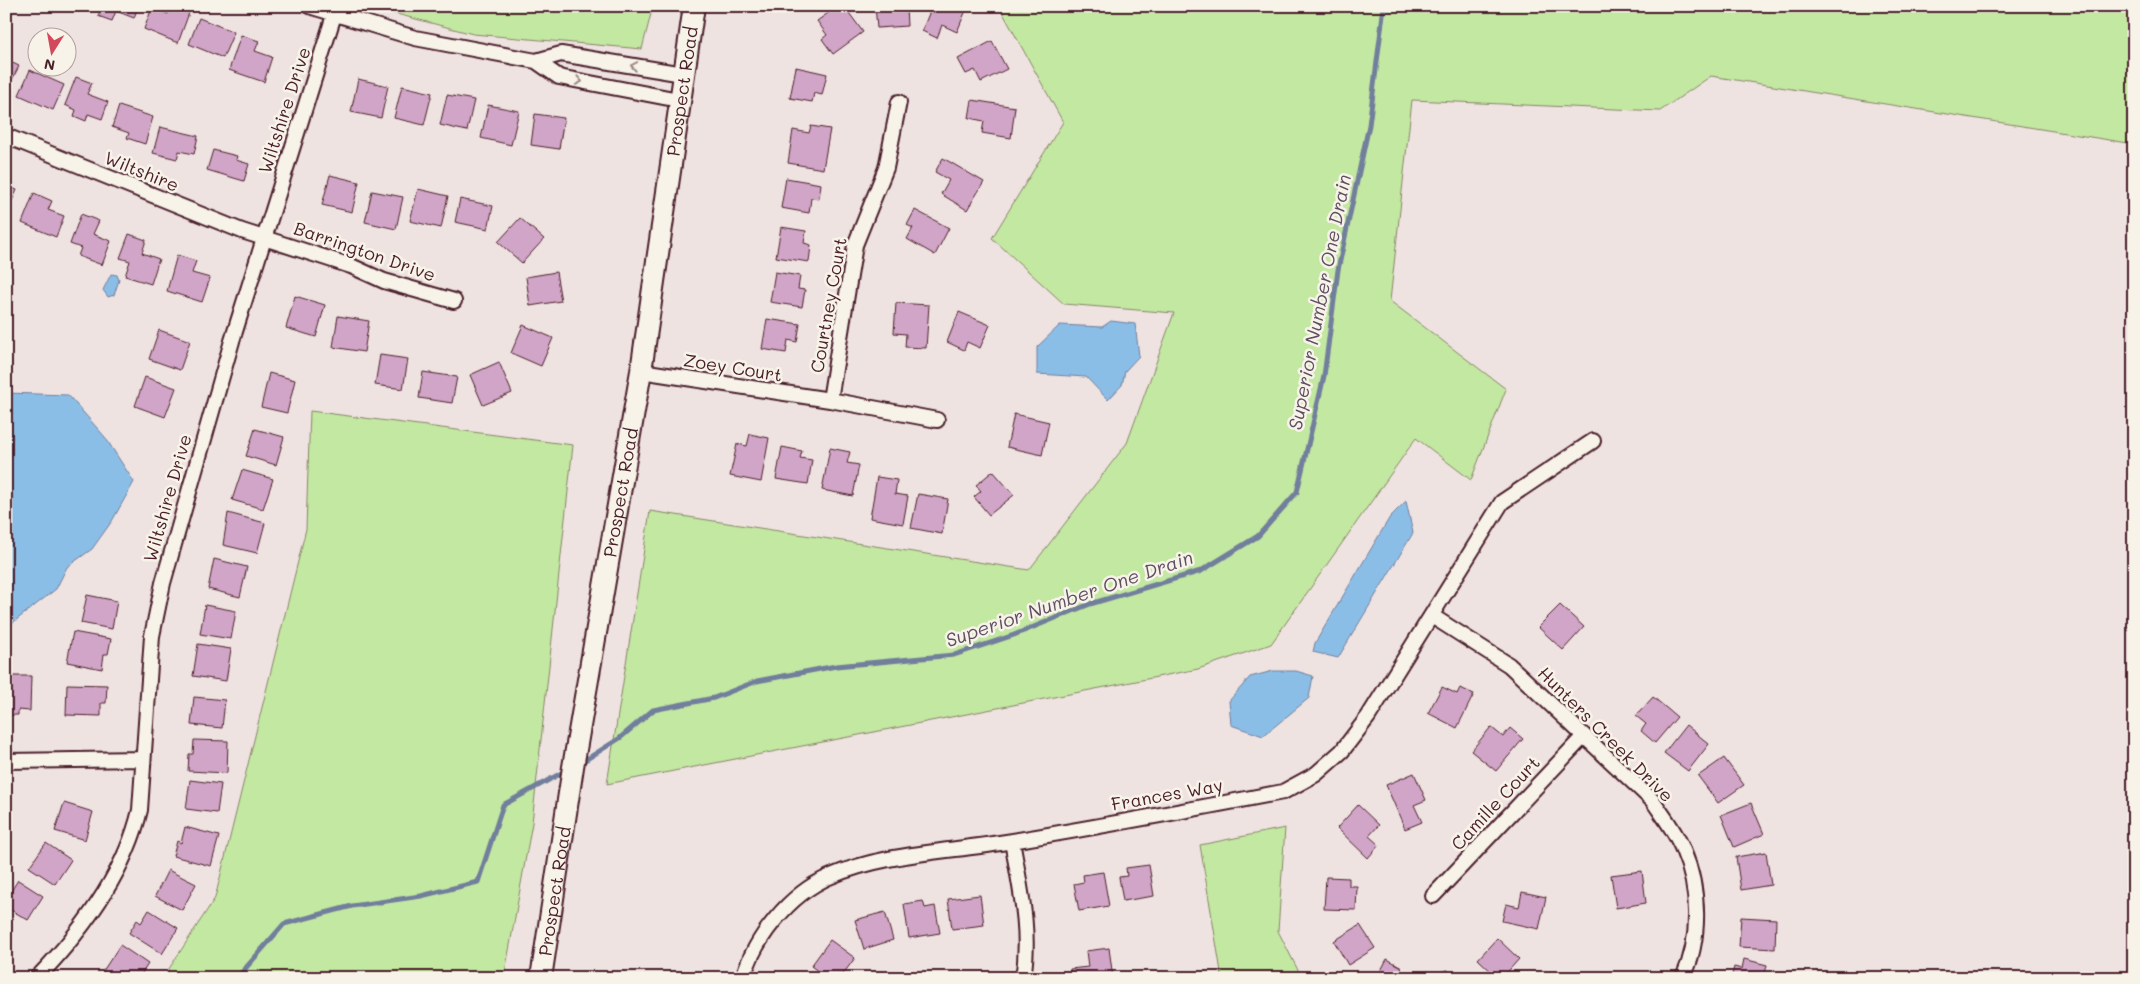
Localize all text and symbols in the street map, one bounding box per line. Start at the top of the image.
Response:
street label: Prospect Road [660,25,703,158]
north arrow [28,28,78,78]
street label: Wiltshire Drive [252,44,316,176]
text: N [42,55,56,76]
one-way arrow [630,61,639,71]
one-way arrow [575,75,584,86]
street label: Wiltshire [101,145,183,197]
water label: Superior Number One Drain [1282,172,1356,432]
street label: Barrington Drive [291,216,439,286]
street label: Courtney Court [804,235,852,375]
street label: Zoey Court [682,347,784,387]
street label: Prospect Road [597,426,643,559]
street label: Wiltshire Drive [137,431,197,565]
water label: Superior Number One Drain [942,544,1196,652]
street label: Hunters Creek Drive [1533,661,1679,807]
street label: Camille Court [1445,751,1545,855]
street label: Frances Way [1109,772,1225,816]
street label: Prospect Road [533,824,576,958]

